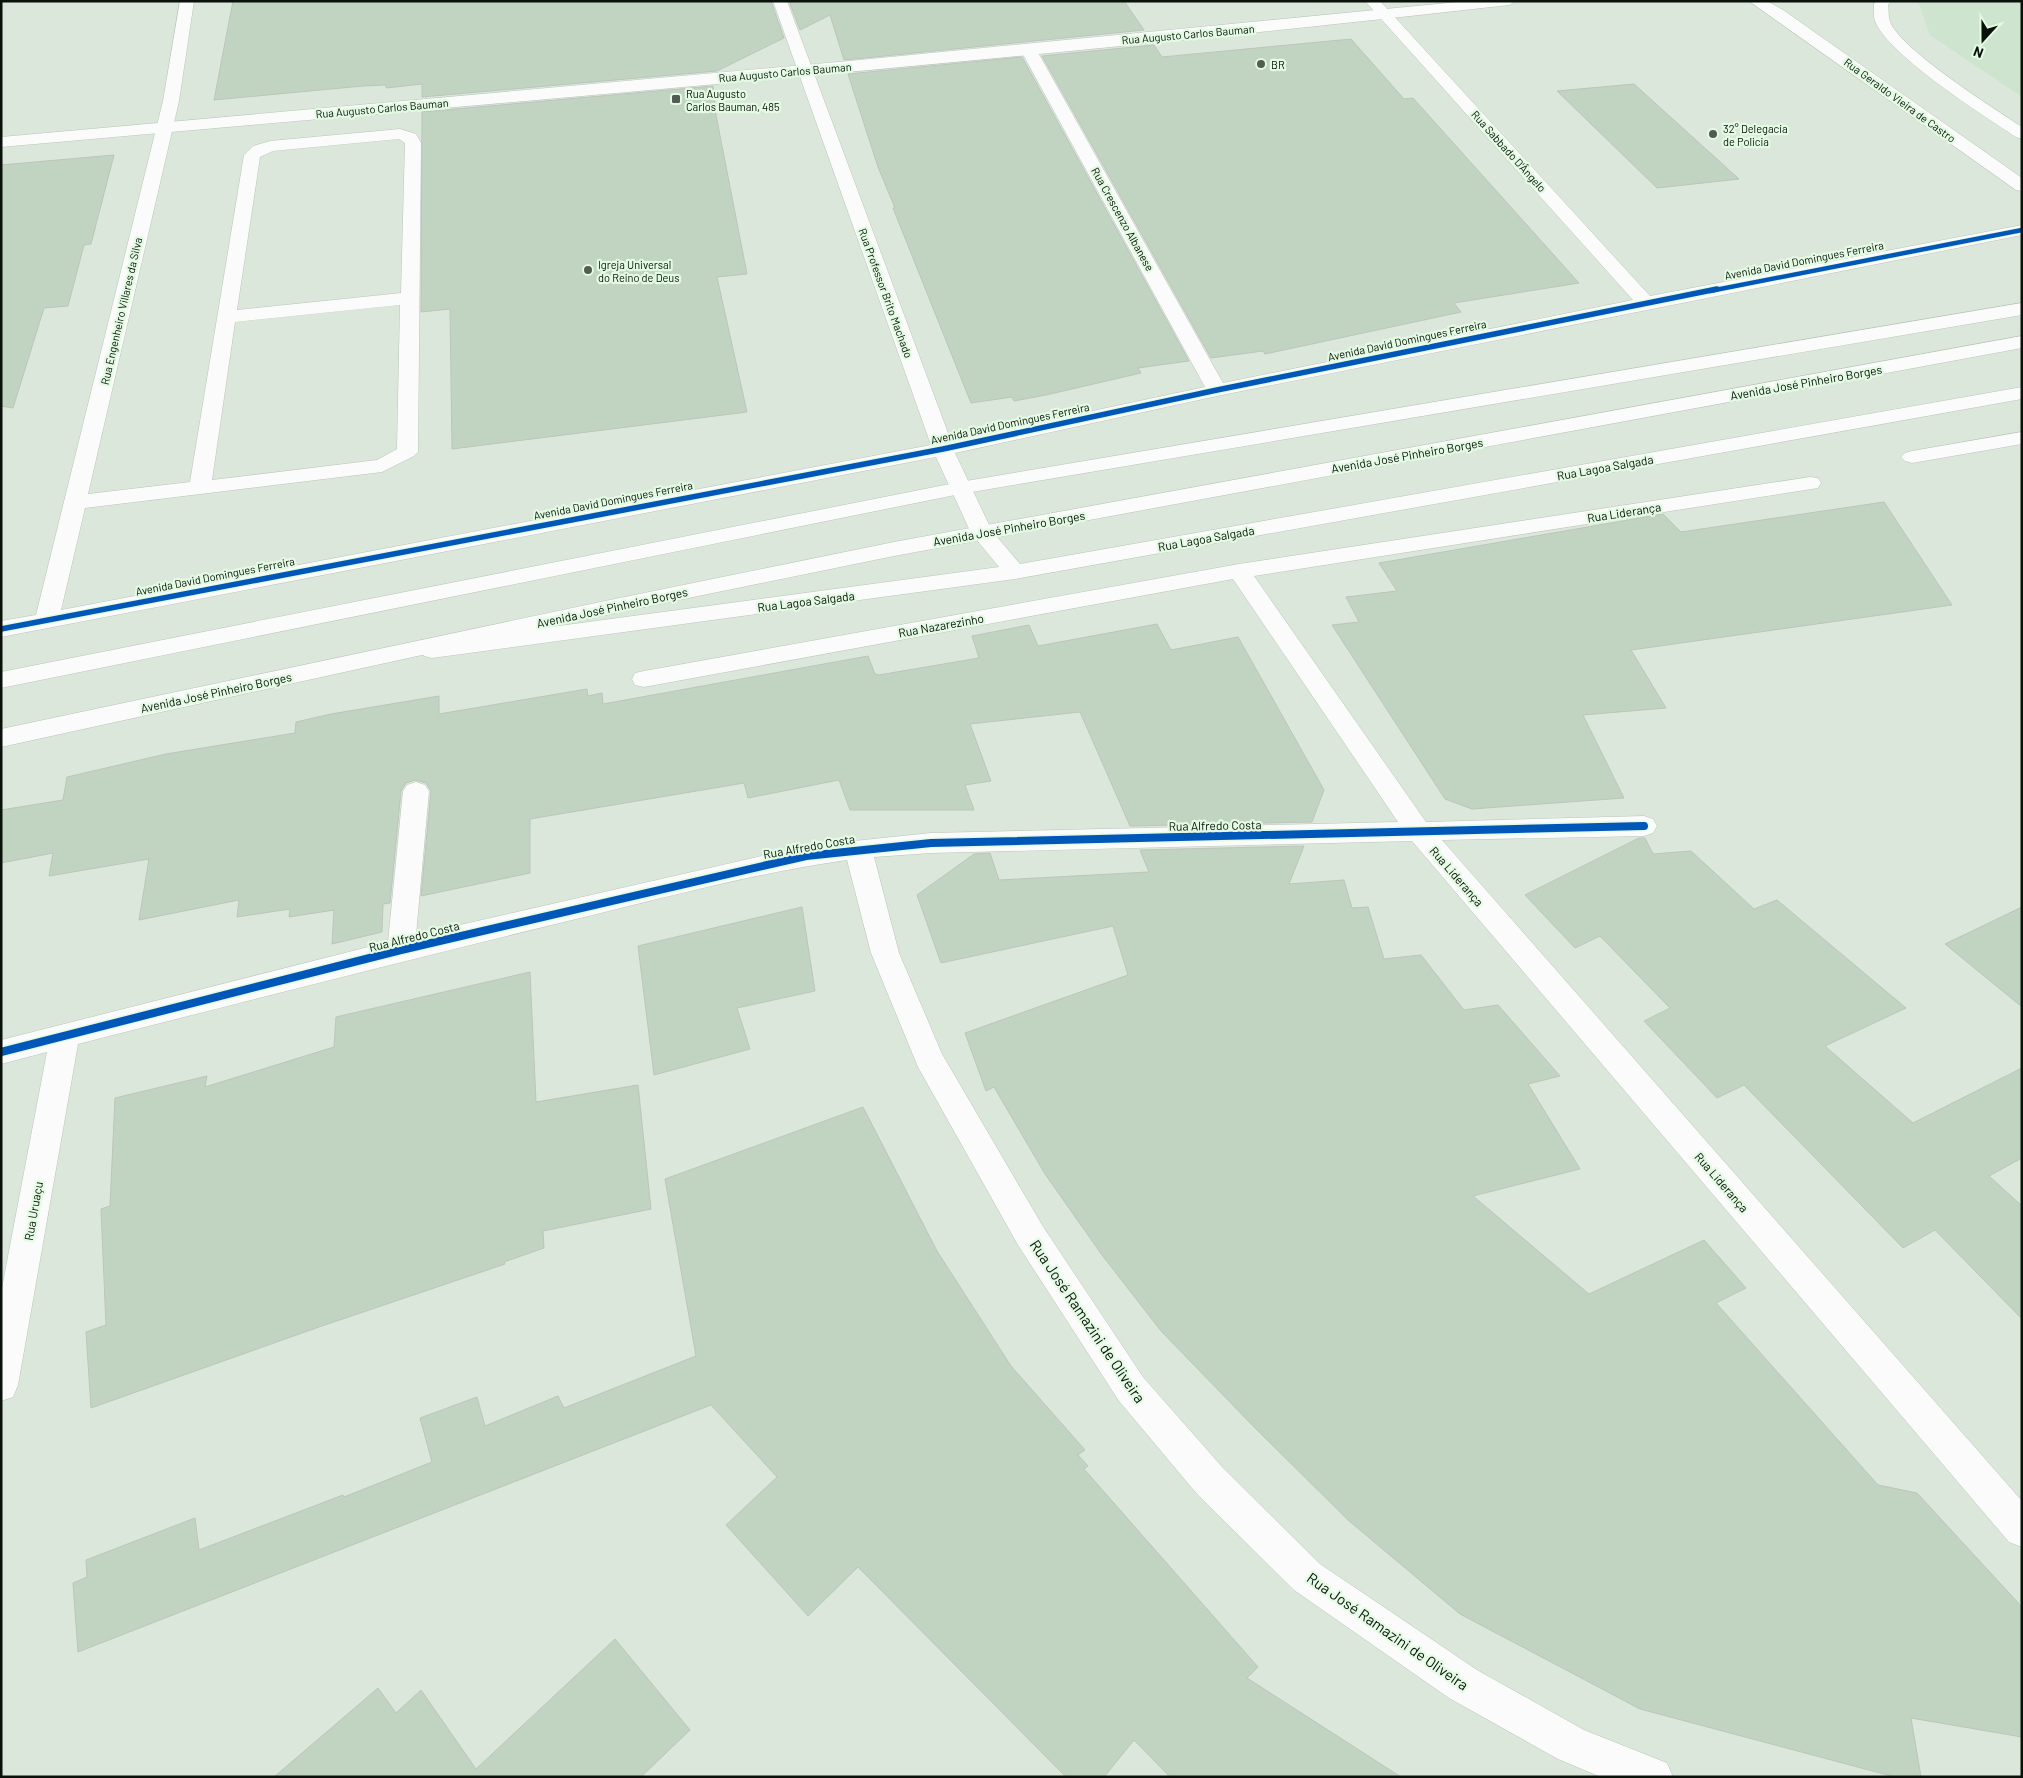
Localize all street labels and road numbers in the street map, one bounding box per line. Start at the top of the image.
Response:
street label: Rua Augusto Carlos Bauman [1121,22,1255,46]
street label: Rua Geraldo Vieira de Castro [1842,55,1958,145]
street label: Rua Augusto Carlos Bauman [718,60,852,84]
street label: Rua Augusto Carlos Bauman [315,96,449,120]
street label: Rua Sabbado D'Ângelo [1469,108,1549,194]
street label: Rua Crescenzo Albanese [1089,165,1157,273]
street label: Rua Professor Brito Machado [856,226,916,360]
street label: Rua Engenheiro Villares da Silva [98,236,144,386]
street label: Avenida David Domingues Ferreira [1723,238,1885,282]
street label: Avenida David Domingues Ferreira [1326,317,1488,363]
street label: Avenida José Pinheiro Borges [1729,362,1883,402]
street label: Avenida David Domingues Ferreira [929,400,1091,446]
street label: Avenida José Pinheiro Borges [1330,435,1484,475]
street label: Rua Lagoa Salgada [1556,452,1654,482]
street label: Avenida David Domingues Ferreira [532,478,694,522]
street label: Rua Liderança [1586,499,1662,525]
street label: Avenida José Pinheiro Borges [932,508,1086,548]
street label: Rua Lagoa Salgada [1157,523,1255,553]
street label: Avenida David Domingues Ferreira [134,554,296,598]
street label: Avenida José Pinheiro Borges [535,584,689,630]
street label: Rua Lagoa Salgada [757,588,855,614]
street label: Rua Nazarezinho [897,611,985,639]
street label: Avenida José Pinheiro Borges [139,669,293,715]
street label: Rua Alfredo Costa [1168,817,1262,833]
street label: Rua Alfredo Costa [762,831,856,861]
street label: Rua Liderança [1427,843,1487,909]
street label: Rua Alfredo Costa [367,918,461,954]
street label: Rua Liderança [1692,1149,1752,1215]
street label: Rua Uruaçu [21,1180,45,1242]
street label: Rua José Ramazini de Oliveira [1027,1236,1149,1406]
street label: Rua José Ramazini de Oliveira [1304,1568,1472,1694]

